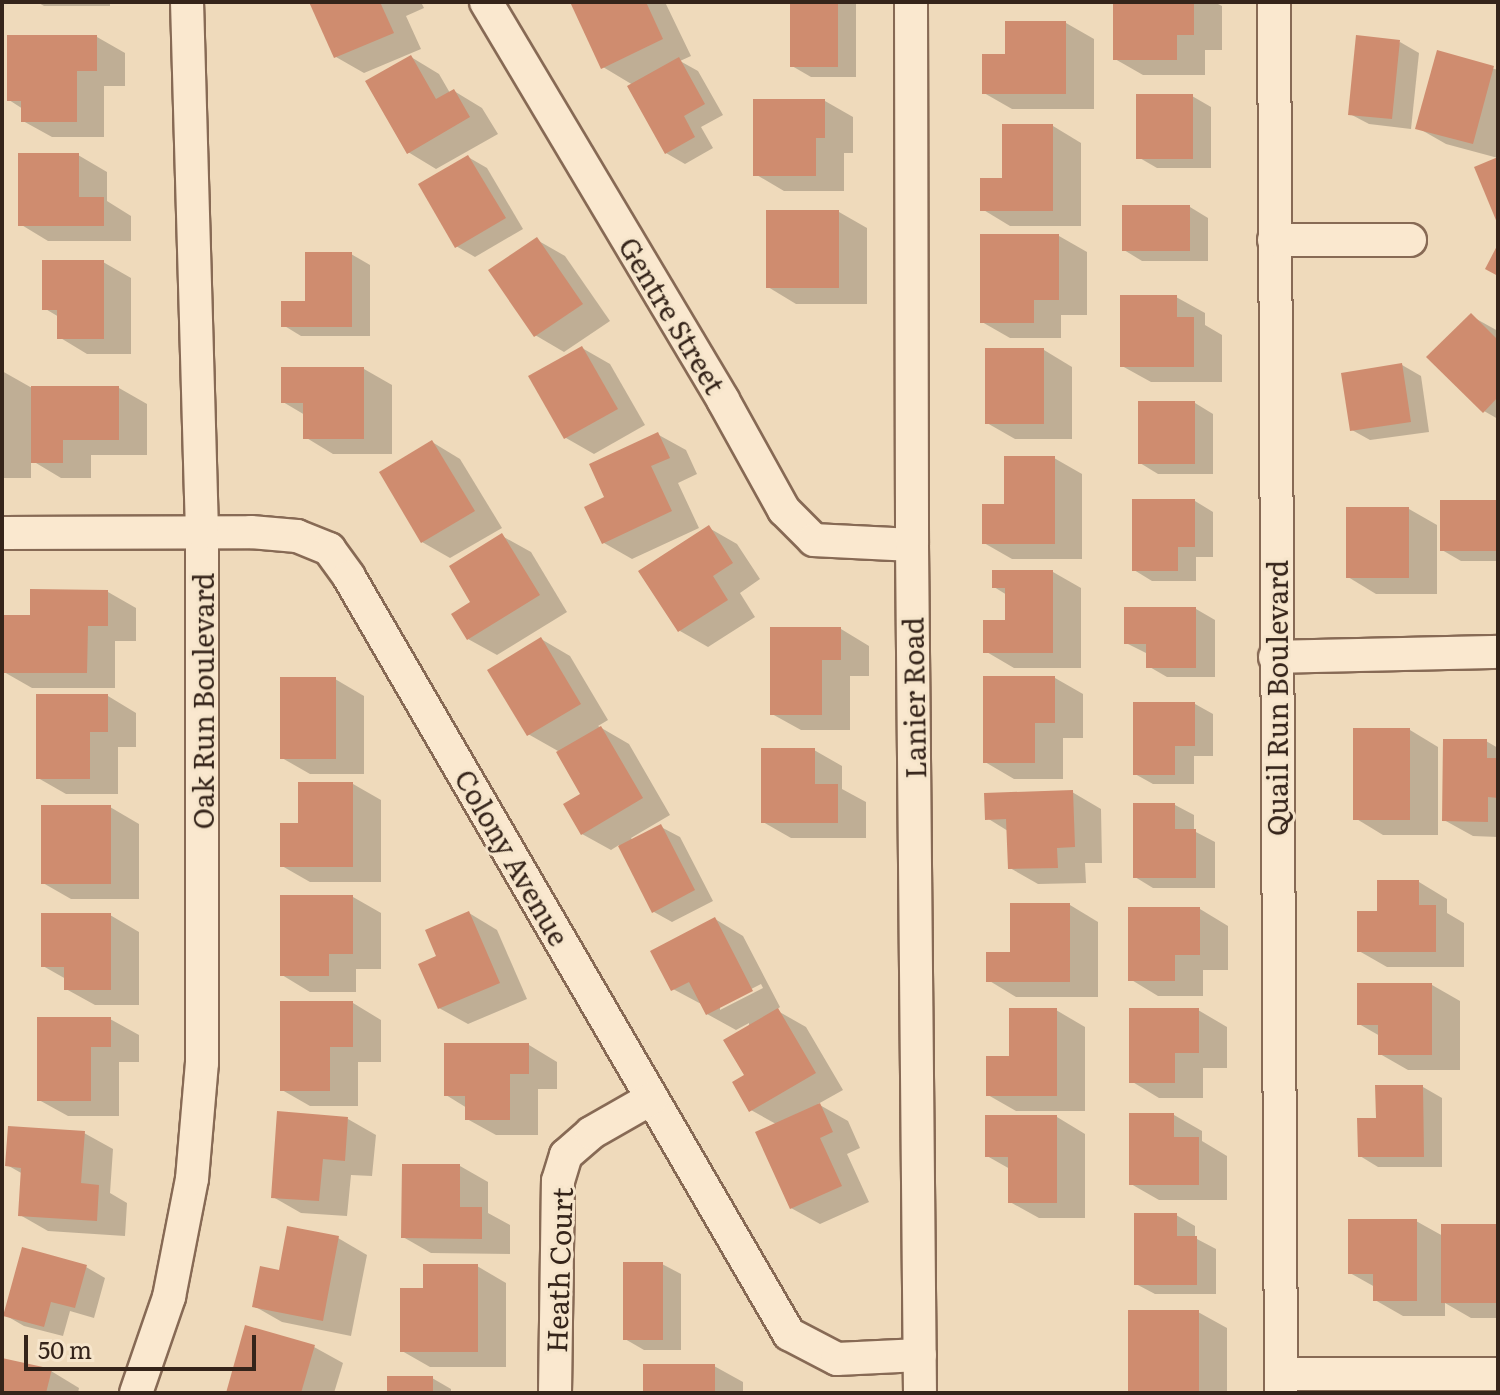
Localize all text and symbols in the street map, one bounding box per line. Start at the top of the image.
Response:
street label: Gentre Street [613,231,733,399]
street label: Quail Run Boulevard [1259,560,1293,836]
street label: Oak Run Boulevard [185,573,219,829]
street label: Lanier Road [895,617,931,779]
street label: Colony Avenue [449,763,577,951]
street label: Heath Court [538,1187,578,1353]
scale bar [28,1319,260,1369]
text: 50 m [38,1331,92,1366]

